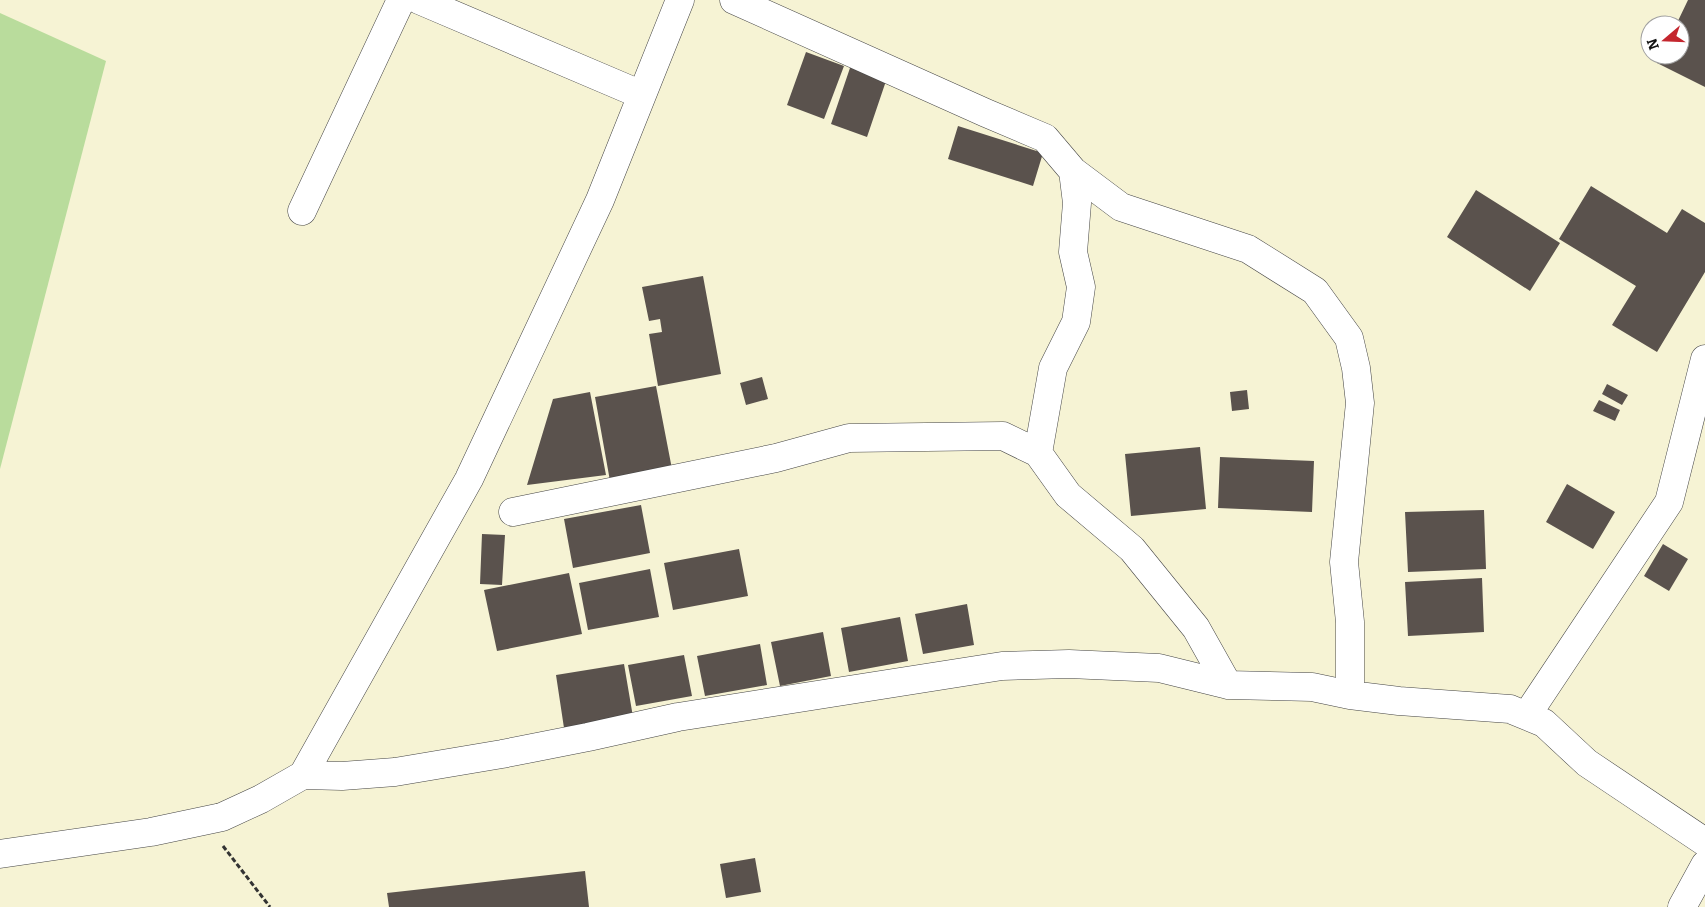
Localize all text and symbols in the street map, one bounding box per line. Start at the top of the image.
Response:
north arrow [1640,15,1690,65]
text: N [1643,36,1663,52]

